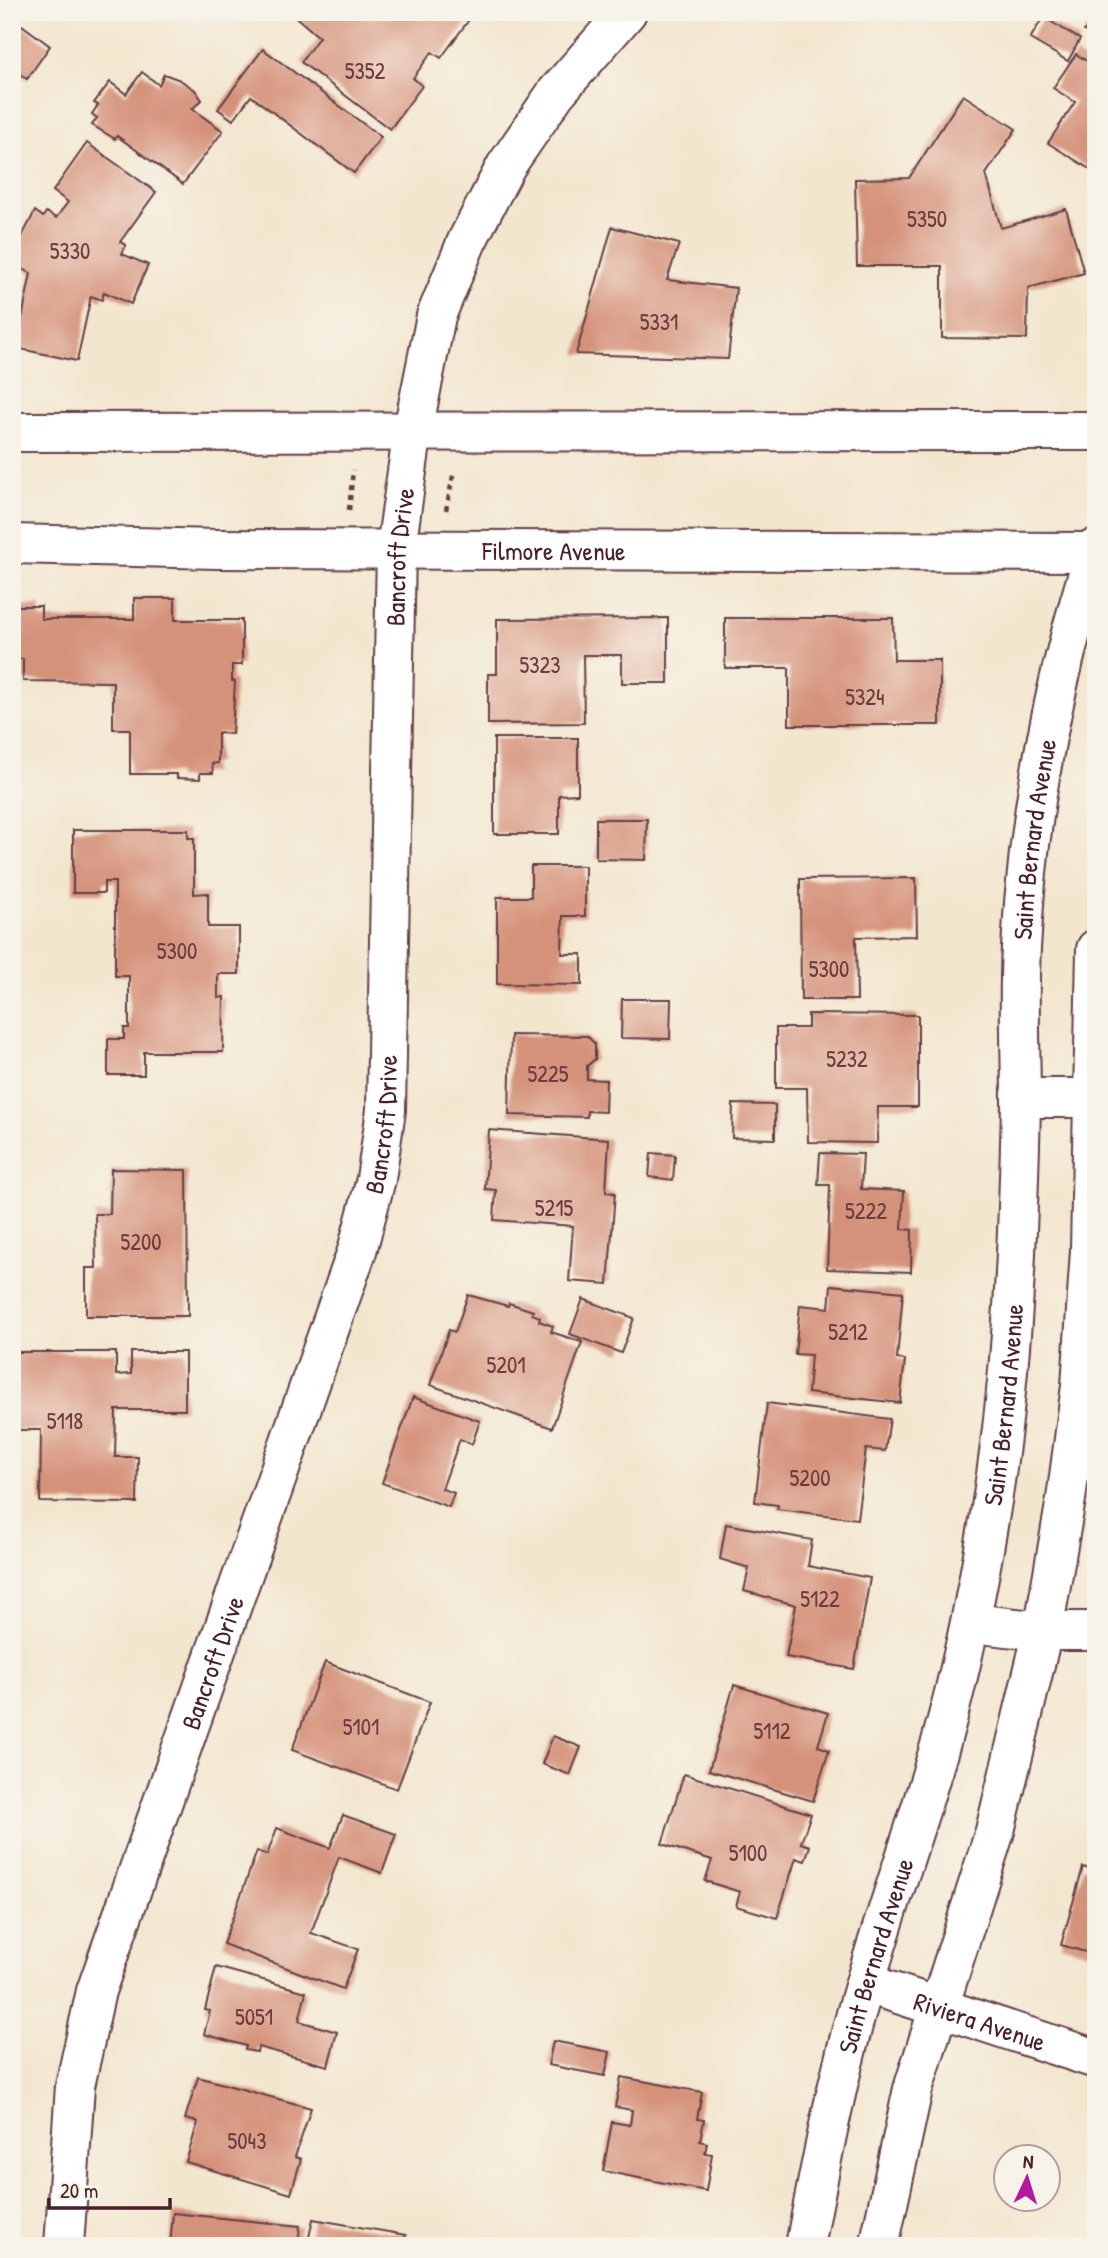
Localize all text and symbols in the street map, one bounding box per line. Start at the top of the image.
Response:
house number: 5352 [345,55,385,86]
house number: 5350 [907,203,947,234]
house number: 5330 [50,235,90,266]
house number: 5331 [640,306,678,337]
street label: Bancroft Drive [377,485,422,626]
street label: Filmore Avenue [481,532,626,568]
house number: 5323 [519,649,561,680]
house number: 5324 [845,681,885,712]
street label: Saint Bernard Avenue [1004,736,1064,941]
house number: 5300 [157,935,197,966]
house number: 5300 [809,953,849,984]
house number: 5232 [826,1043,868,1074]
street label: Bancroft Drive [355,1055,404,1197]
house number: 5225 [528,1058,569,1089]
house number: 5215 [535,1192,574,1223]
house number: 5222 [845,1195,887,1226]
house number: 5200 [120,1226,162,1257]
street label: Saint Bernard Avenue [974,1303,1031,1508]
house number: 5212 [828,1316,868,1347]
house number: 5201 [486,1349,526,1380]
house number: 5118 [47,1405,83,1436]
house number: 5200 [789,1462,831,1493]
house number: 5122 [800,1583,840,1614]
street label: Bancroft Drive [172,1591,251,1734]
house number: 5101 [343,1711,379,1742]
house number: 5112 [753,1715,791,1746]
house number: 5100 [729,1837,767,1868]
street label: Saint Bernard Avenue [829,1853,921,2057]
street label: Riviera Avenue [910,1983,1050,2059]
house number: 5051 [235,2001,273,2032]
house number: 5043 [228,2125,266,2156]
north arrow [992,2142,1062,2212]
text: N [1022,2148,1034,2174]
scale bar [49,2167,170,2211]
text: 20 m [60,2176,98,2205]

